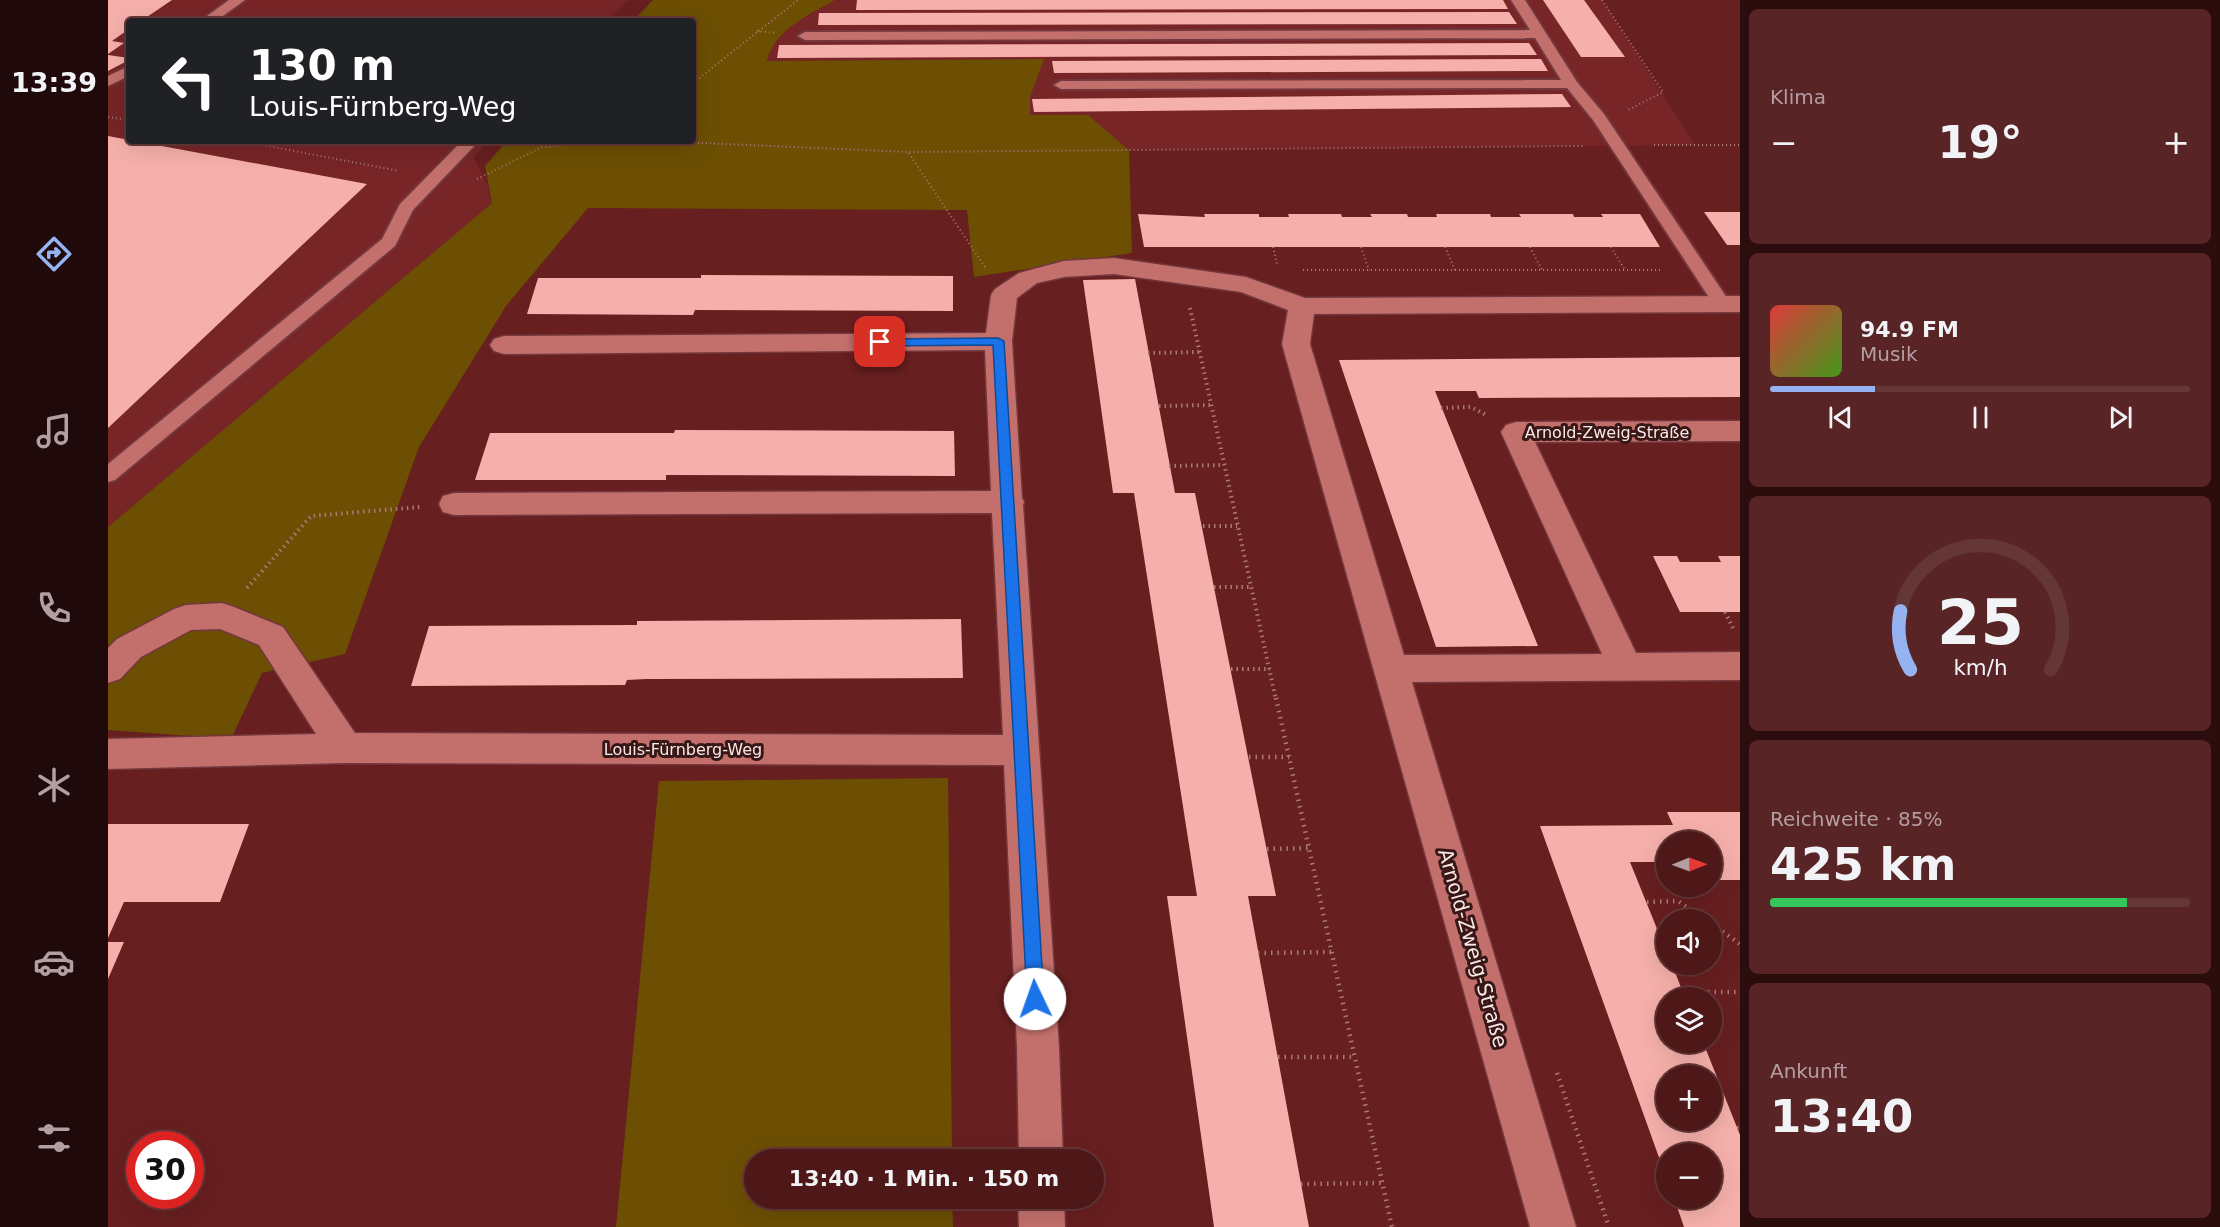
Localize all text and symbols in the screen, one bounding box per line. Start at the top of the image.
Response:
text: 130 m [249,41,395,90]
icon: left [150,42,228,120]
text: 13:39 [11,67,97,98]
text: Klima [1770,85,1826,109]
text: Louis-Fürnberg-Weg [249,91,516,122]
text: 19° [1937,116,2023,169]
text: − [1770,123,1798,162]
text: + [2162,123,2190,162]
icon: directions [33,233,75,275]
pin [854,316,905,367]
text: 94.9 FM [1860,317,1959,342]
icon: arrive [863,325,896,358]
text: Musik [1860,342,1918,366]
icon: previous [1824,401,1857,434]
icon: pause [1964,401,1997,434]
icon: next [2104,401,2137,434]
icon: music [33,410,75,452]
street label: Arnold-Zweig-Straße [1525,423,1689,442]
icon: phone [33,587,75,629]
text: 25 [1937,587,2023,660]
text: km/h [1953,656,2007,681]
street label: Louis-Fürnberg-Weg [604,740,762,759]
icon: climate [33,764,75,806]
text: Reichweite · 85% [1770,807,1942,831]
north arrow [1656,831,1722,897]
map controls [1656,831,1722,1209]
text: 425 km [1770,838,1956,891]
street label: Arnold-Zweig-Straße [1433,846,1513,1050]
button: sound [1656,909,1722,975]
icon: car [33,941,75,983]
position arrow [1003,967,1067,1031]
button: layers [1656,987,1722,1053]
text: Ankunft [1770,1059,1847,1083]
button: + [1656,1065,1722,1131]
text: 13:40 [1770,1090,1913,1143]
icon: filters [33,1117,75,1159]
speed limit sign: 30 [126,1131,204,1209]
button: − [1656,1143,1722,1209]
text: 13:40 · 1 Min. · 150 m [789,1166,1059,1191]

